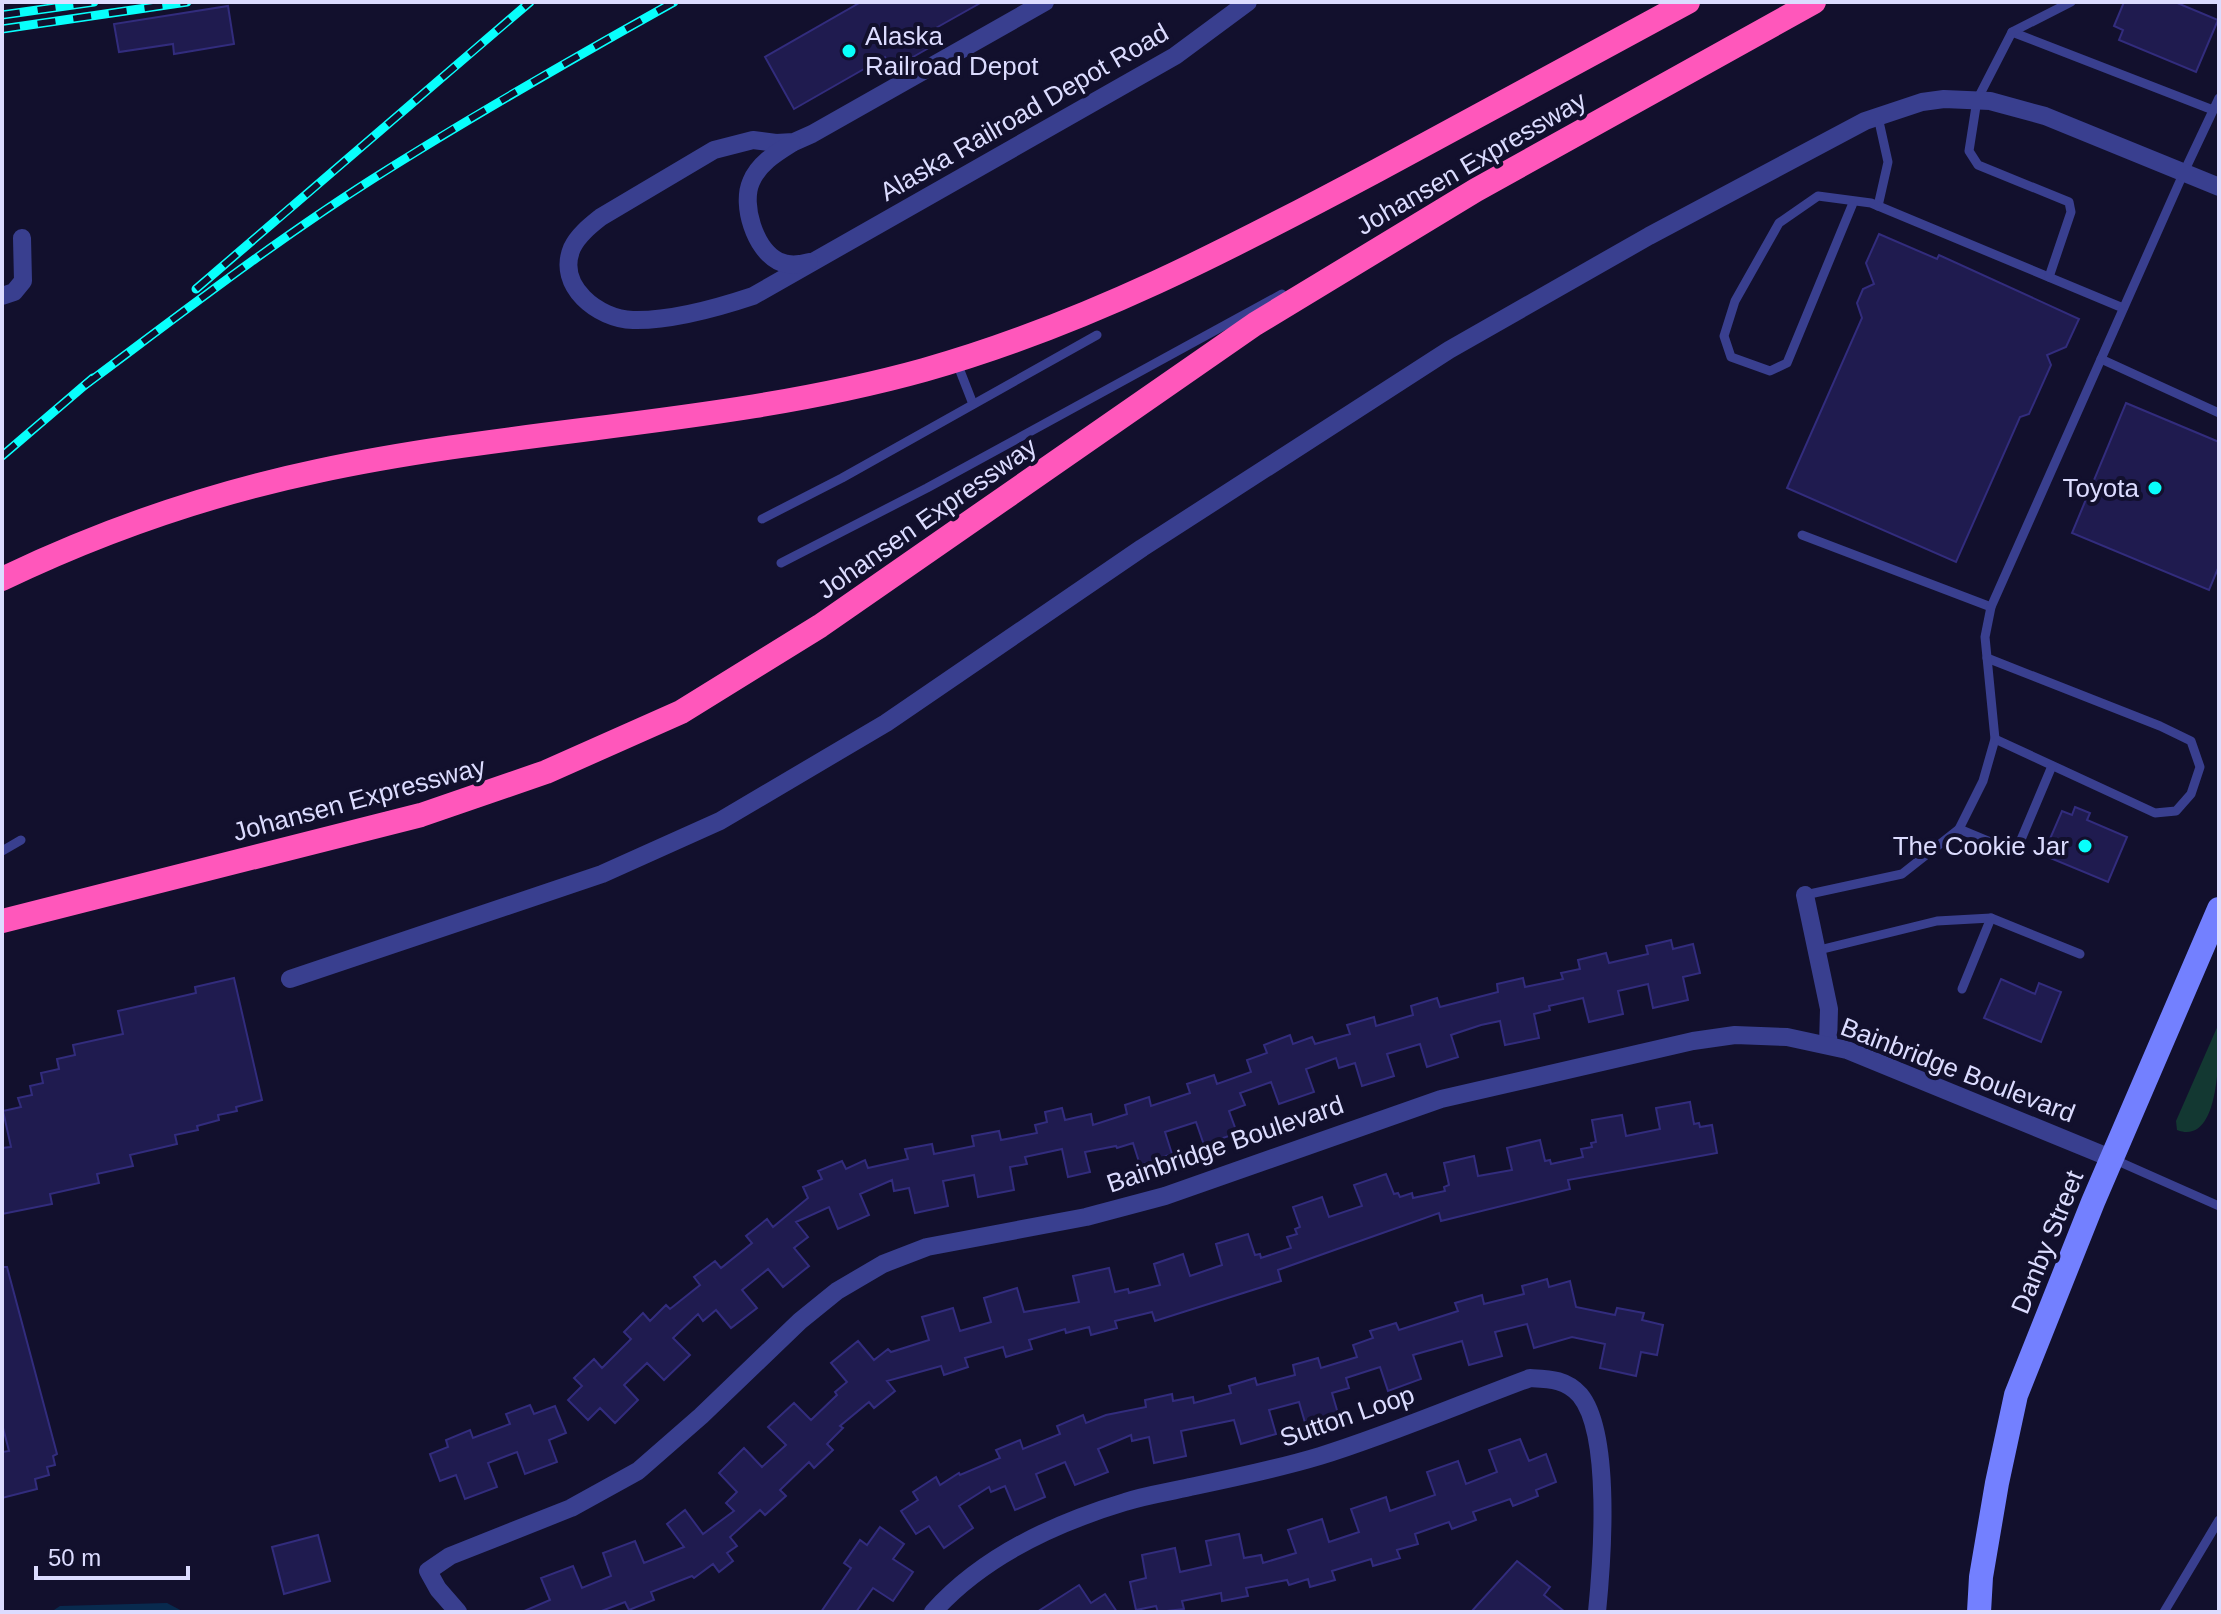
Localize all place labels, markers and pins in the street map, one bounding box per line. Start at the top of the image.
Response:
place label: Alaska Railroad Depot [865,21,1039,81]
marker: Alaska Railroad Depot [840,42,858,60]
place label: Toyota [2062,473,2140,503]
marker: Toyota [2146,479,2164,497]
place label: The Cookie Jar [1893,831,2069,861]
marker: The Cookie Jar [2076,837,2094,855]

